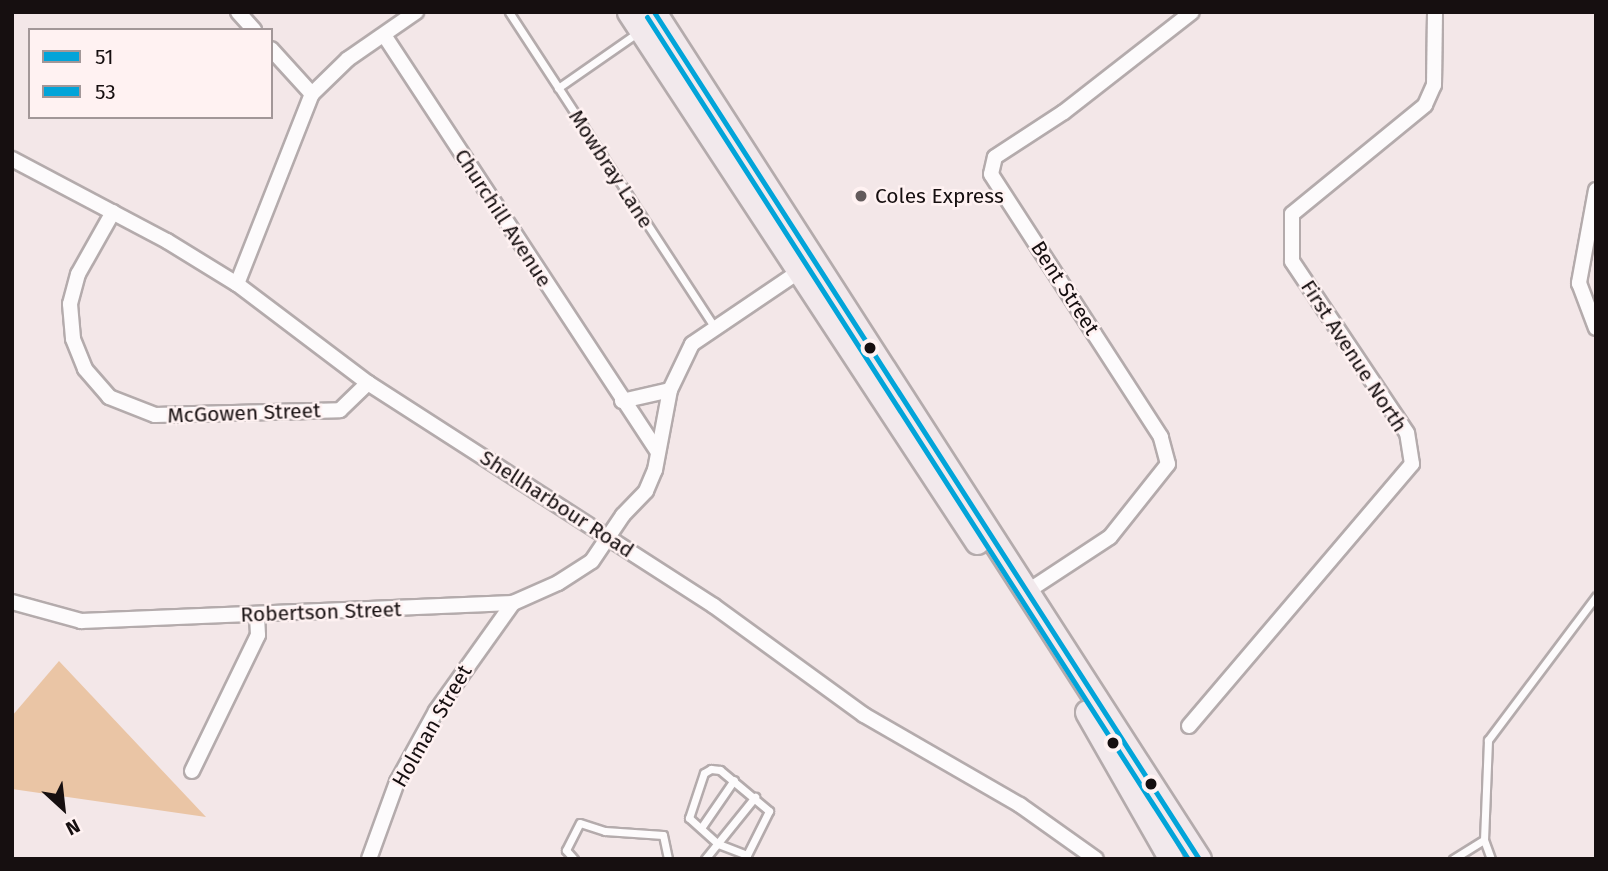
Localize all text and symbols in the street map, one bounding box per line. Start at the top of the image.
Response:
legend [28,28,273,119]
text: 51 [95,44,114,70]
text: 53 [95,79,116,105]
street label: Mowbray Lane [563,105,659,233]
street label: Churchill Avenue [449,144,557,292]
place label: Coles Express [875,183,1004,209]
marker: Coles Express [853,188,869,204]
street label: Bent Street [1025,236,1105,340]
street label: First Avenue North [1295,275,1413,437]
unlabelled marker [863,341,877,355]
street label: McGowen Street [167,398,321,428]
street label: Shellharbour Road [475,445,639,563]
street label: Robertson Street [240,597,402,627]
street label: Holman Street [387,660,477,792]
unlabelled marker [1106,736,1120,750]
north arrow [28,773,98,843]
unlabelled marker [1144,777,1158,791]
text: N [62,814,84,840]

